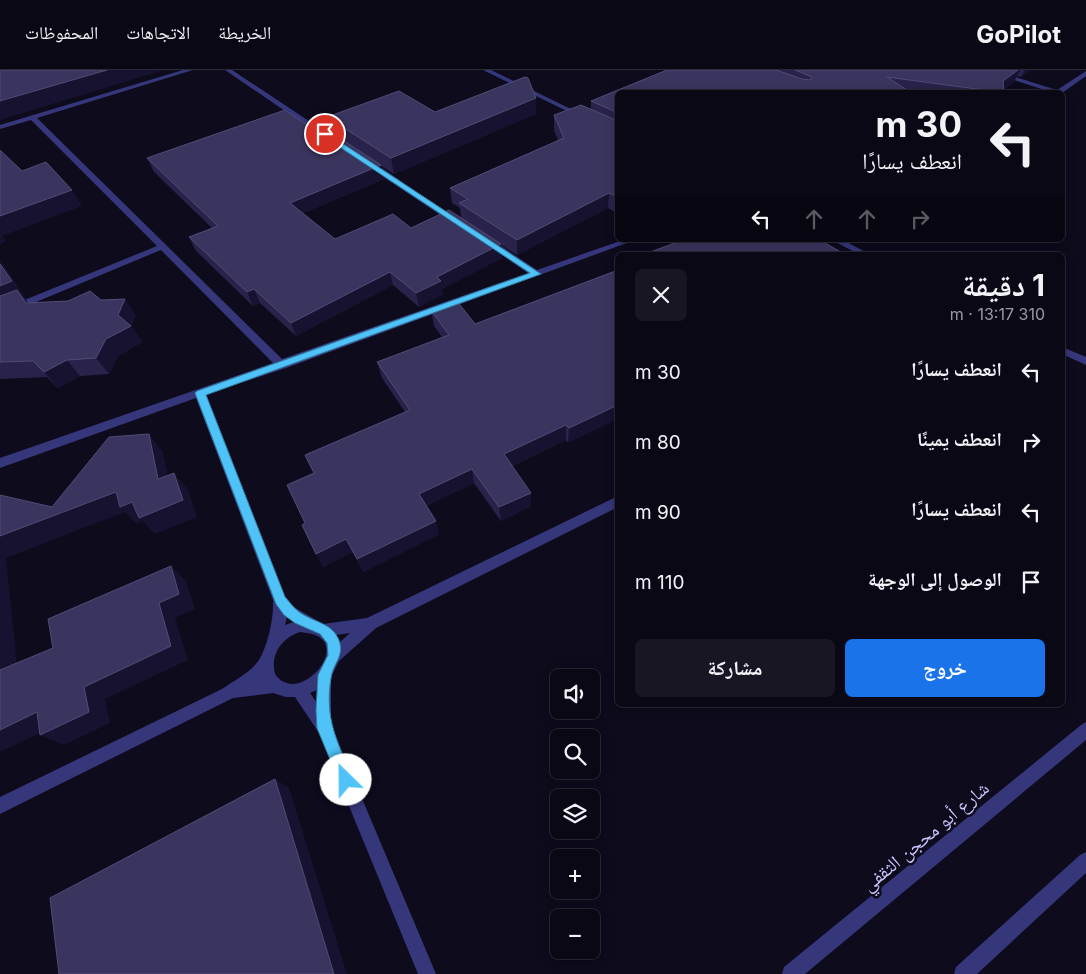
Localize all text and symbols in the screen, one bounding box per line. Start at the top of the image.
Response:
text: GoPilot [976,20,1061,49]
text: المحفوظات [25,22,98,43]
text: الاتجاهات [126,22,190,43]
text: الخريطة [218,22,271,43]
text: 30 m [876,103,962,145]
icon: left [980,110,1045,175]
pin [304,113,346,155]
icon: arrive [311,120,339,148]
text: انعطف يسارًا [862,148,962,174]
icon: left [747,205,775,233]
icon: ahead [800,205,828,233]
icon: ahead [853,205,881,233]
icon: right [906,205,934,233]
text: 1 دقيقة [962,267,1045,303]
button: close [635,269,687,321]
text: 310 m · 13:17 [950,304,1045,324]
text: انعطف يسارًا [911,358,1002,381]
icon: left [1017,358,1045,386]
text: 30 m [635,361,681,384]
text: انعطف يمينًا [917,428,1002,451]
icon: right [1017,428,1045,456]
text: 80 m [635,431,681,454]
text: انعطف يسارًا [911,498,1002,521]
icon: left [1017,498,1045,526]
text: 90 m [635,501,681,524]
text: الوصول إلى الوجهة [868,568,1002,591]
icon: arrive [1017,568,1045,596]
text: 110 m [635,571,684,594]
button: مشاركة [635,639,835,697]
button: خروج [845,639,1045,697]
map controls [550,669,600,959]
button: sound [550,669,600,719]
button: search [550,729,600,779]
position arrow [319,753,371,805]
street label: شارع أبو محجن الثقفي [857,776,996,899]
button: layers [550,789,600,839]
button: + [550,849,600,899]
button: − [550,909,600,959]

